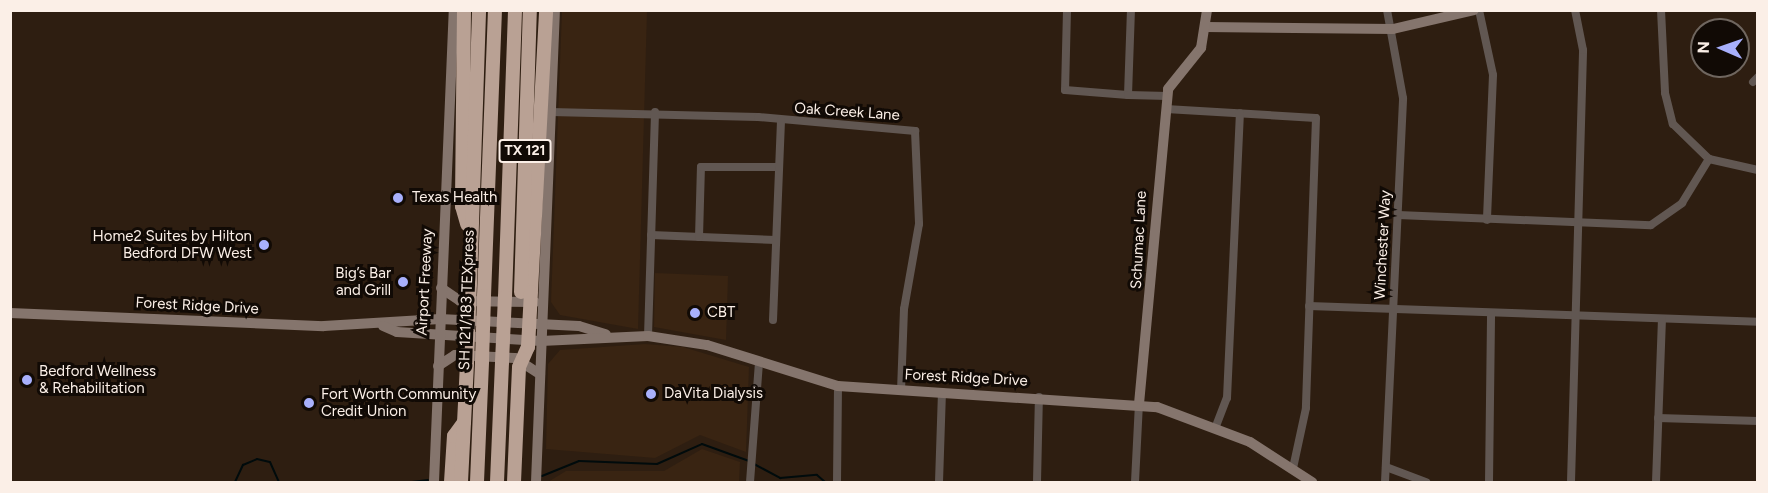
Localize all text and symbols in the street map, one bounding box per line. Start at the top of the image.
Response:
north arrow [1690,18,1750,78]
text: N [1694,41,1713,54]
street label: Oak Creek Lane [794,99,900,125]
road number: TX 121 [498,140,552,162]
marker: Texas Health [389,189,407,207]
place label: Texas Health [412,189,497,207]
street label: Schumac Lane [1127,190,1151,290]
street label: Winchester Way [1371,190,1395,300]
place label: Home2 Suites by Hilton Bedford DFW West [92,227,252,262]
street label: Airport Freeway [413,228,437,336]
street label: SH 121/183 TEXpress [456,229,478,371]
marker: Home2 Suites by Hilton Bedford DFW West [257,238,271,252]
place label: Big’s Bar and Grill [335,264,391,299]
marker: Big’s Bar and Grill [396,275,410,289]
street label: Forest Ridge Drive [135,294,259,318]
place label: CBT [707,304,735,322]
marker: CBT [688,306,702,320]
place label: Bedford Wellness & Rehabilitation [39,362,156,397]
street label: Forest Ridge Drive [904,366,1028,390]
marker: Bedford Wellness & Rehabilitation [20,373,34,387]
place label: Fort Worth Community Credit Union [321,385,476,420]
marker: DaVita Dialysis [642,385,660,403]
place label: DaVita Dialysis [664,385,763,403]
marker: Fort Worth Community Credit Union [302,396,316,410]

